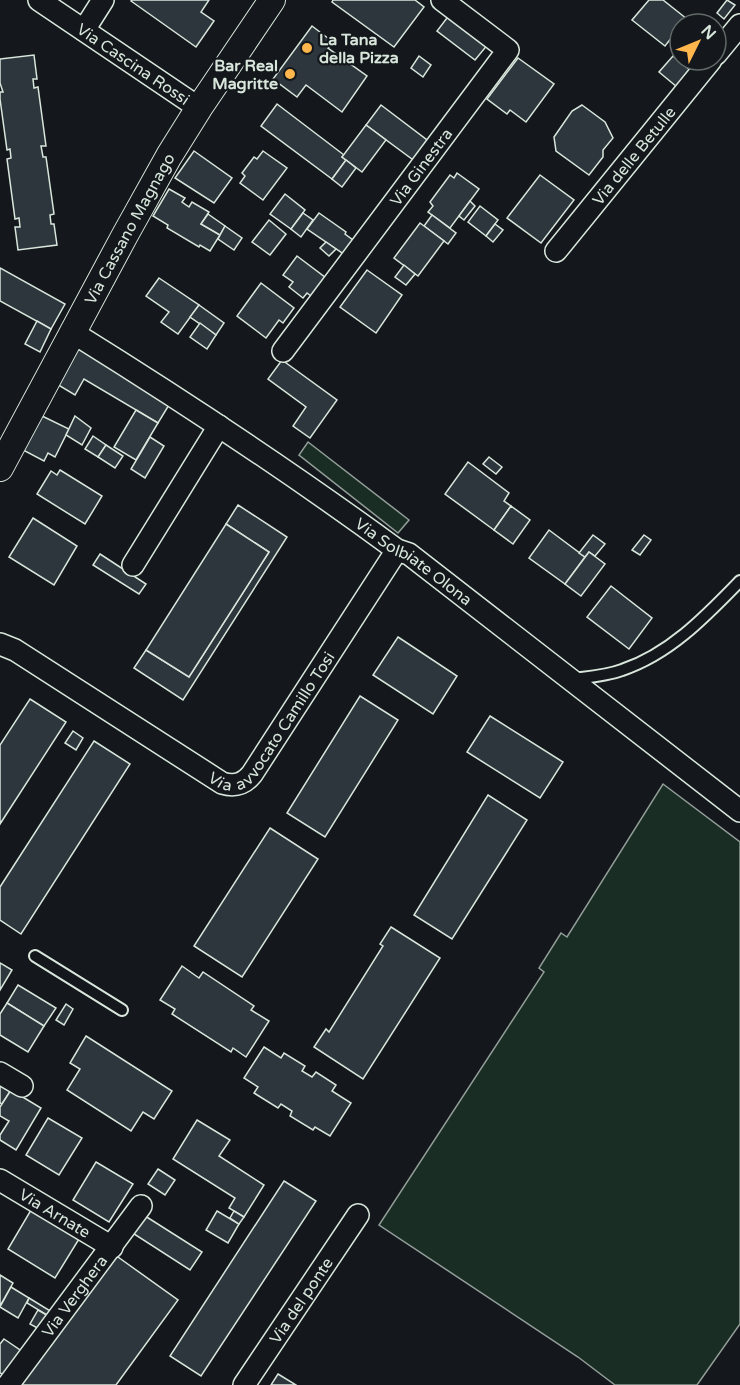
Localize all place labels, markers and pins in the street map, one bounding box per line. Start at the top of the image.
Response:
place label: La Tana della Pizza [319,30,399,68]
marker: La Tana della Pizza [300,41,314,55]
place label: Bar Real Magritte [212,56,278,94]
marker: Bar Real Magritte [283,67,297,81]

